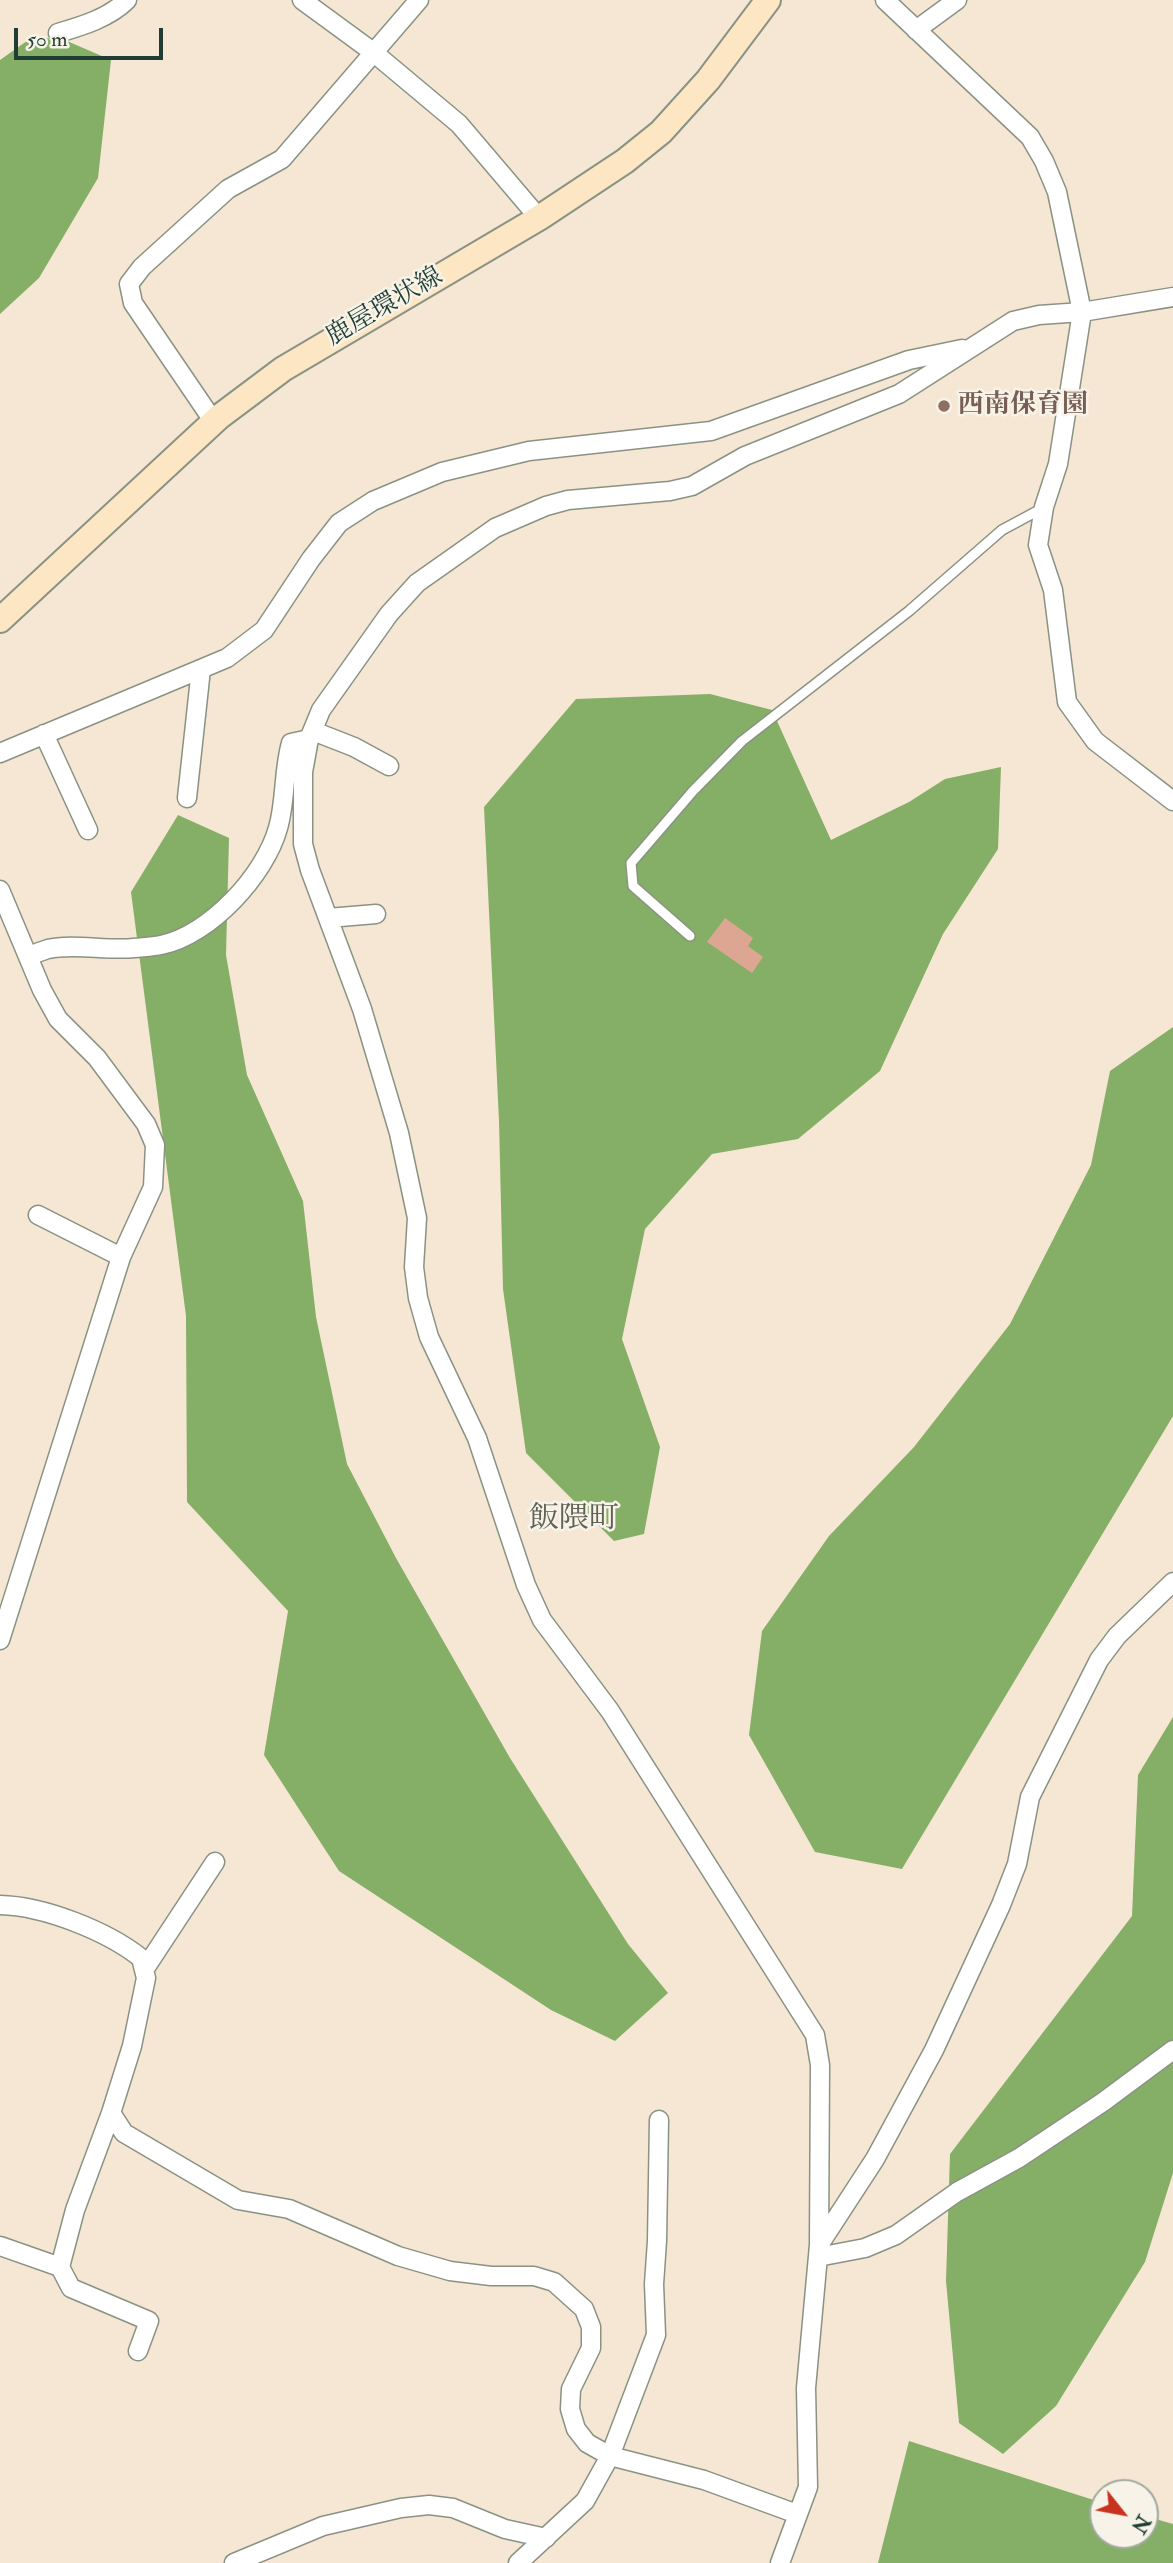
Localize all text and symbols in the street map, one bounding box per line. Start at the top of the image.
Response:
scale bar [18,14,166,58]
text: 50 m [27,26,68,53]
street label: 鹿屋環状線 [321,262,449,354]
place label: 西南保育園 [958,390,1088,422]
marker: 西南保育園 [936,398,952,414]
district label: 飯隈町 [529,1503,619,1539]
north arrow [1089,2479,1159,2549]
text: N [1126,2510,1155,2537]

